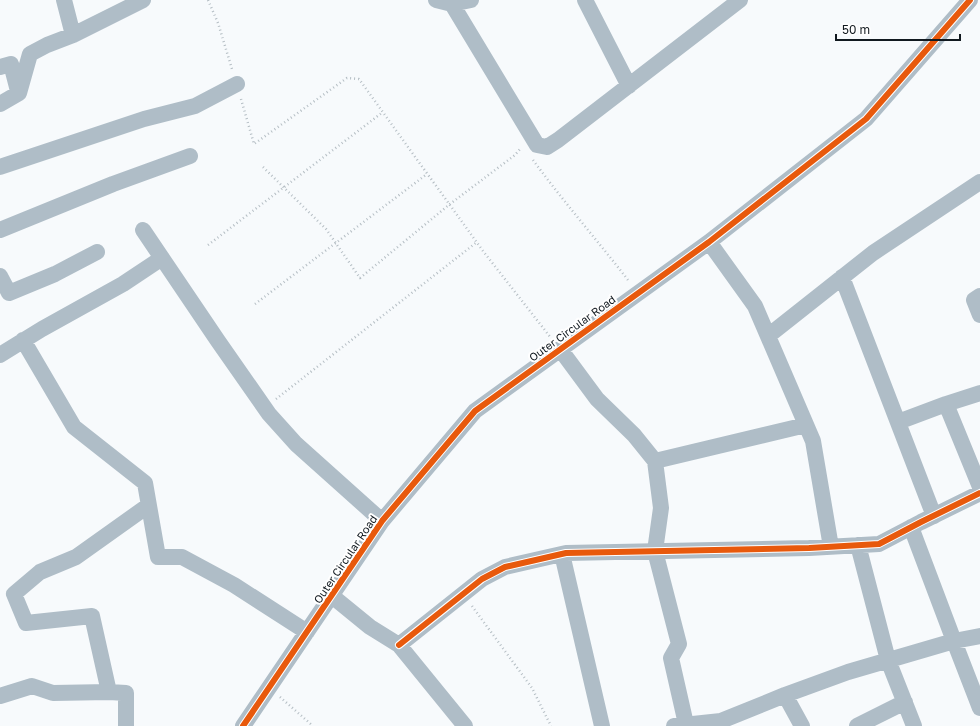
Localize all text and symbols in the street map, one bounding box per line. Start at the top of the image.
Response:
scale bar [836,16,960,42]
text: 50 m [842,22,870,37]
street label: Outer Circular Road [526,292,618,364]
street label: Outer Circular Road [311,512,379,606]

